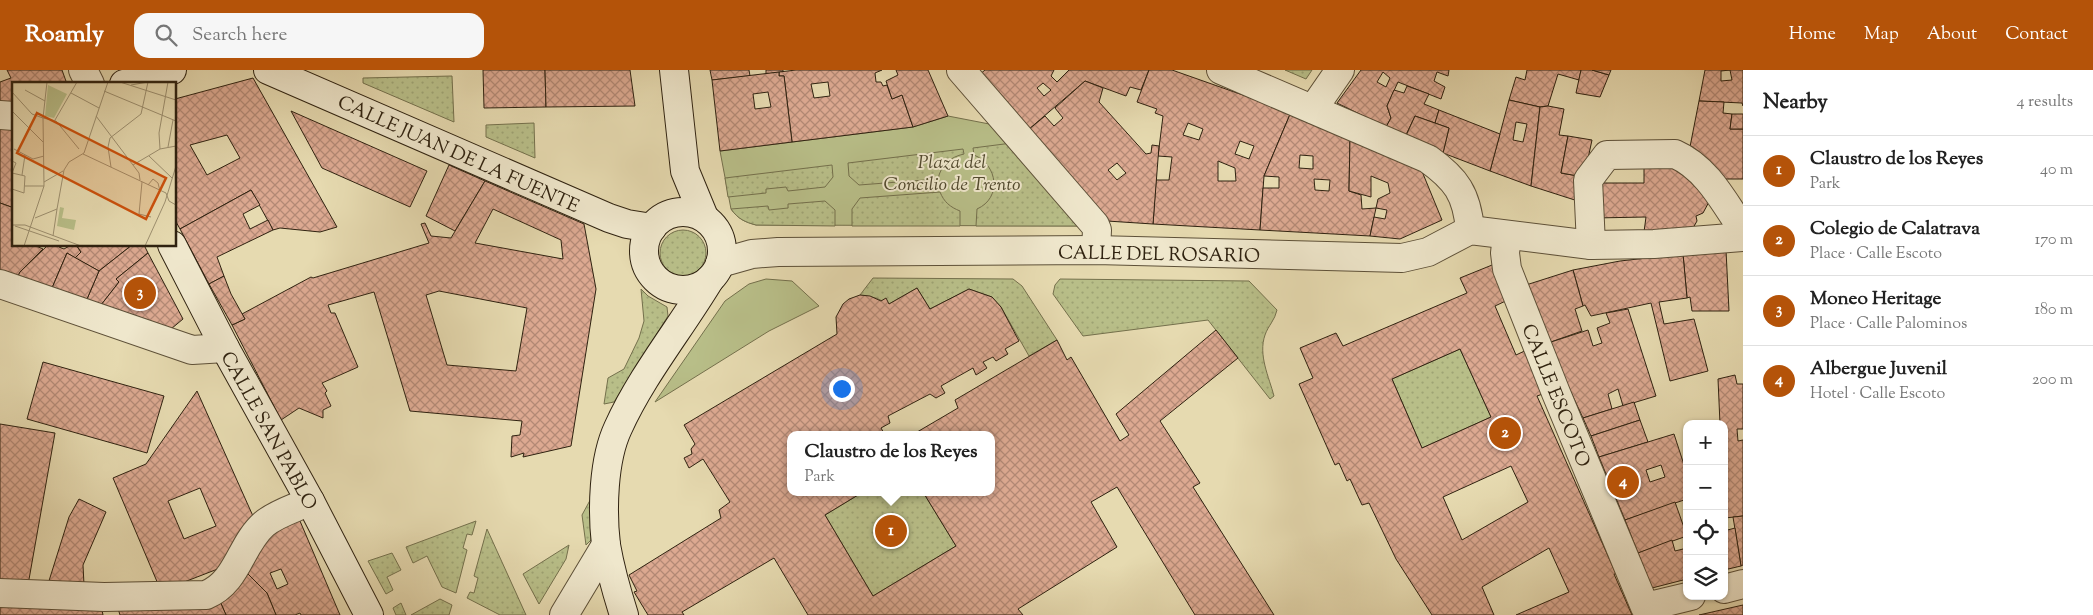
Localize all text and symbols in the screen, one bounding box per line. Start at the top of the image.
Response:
search box [134,13,484,58]
text: Roamly [25,18,104,52]
icon: search [152,21,180,49]
text: Search here [192,22,287,49]
text: Home [1789,22,1836,48]
text: Map [1864,22,1899,48]
text: About [1927,22,1977,48]
text: Contact [2005,22,2068,48]
inset map [12,82,176,246]
text: Nearby [1763,88,1828,118]
street label: CALLE JUAN DE LA FUENTE [333,90,584,221]
text: 4 results [2017,91,2073,114]
text: Claustro de los Reyes [1810,146,1983,173]
park label: Plaza del Concilio de Trento [884,150,1020,199]
text: 1 [1776,159,1782,182]
text: 40 m [2040,159,2073,182]
text: Park [1810,173,1841,196]
text: Colegio de Calatrava [1810,216,1980,243]
text: 2 [1775,229,1783,252]
text: 170 m [2035,229,2073,252]
street label: CALLE DEL ROSARIO [1058,240,1260,271]
text: Place · Calle Escoto [1810,243,1942,266]
pin: 3 [124,274,156,312]
text: Moneo Heritage [1810,286,1941,313]
text: 3 [1776,299,1782,322]
text: 180 m [2034,299,2073,322]
text: Place · Calle Palominos [1810,313,1967,336]
street label: CALLE ESCOTO [1514,320,1596,472]
street label: CALLE SAN PABLO [213,347,323,516]
text: Albergue Juvenil [1810,356,1947,383]
text: 4 [1775,369,1783,392]
text: 200 m [2032,369,2073,392]
your location [829,376,855,402]
text: Hotel · Calle Escoto [1810,383,1945,406]
pin: 2 [1489,414,1521,452]
map controls [1683,420,1728,600]
button: + [1683,420,1728,465]
popup [787,431,995,496]
text: Claustro de los Reyes [804,439,978,466]
pin: 4 [1607,463,1639,501]
button: − [1683,465,1728,510]
text: Park [804,466,835,489]
button: locate [1683,510,1728,555]
pin: 1 [875,512,907,550]
button: layers [1683,555,1728,600]

